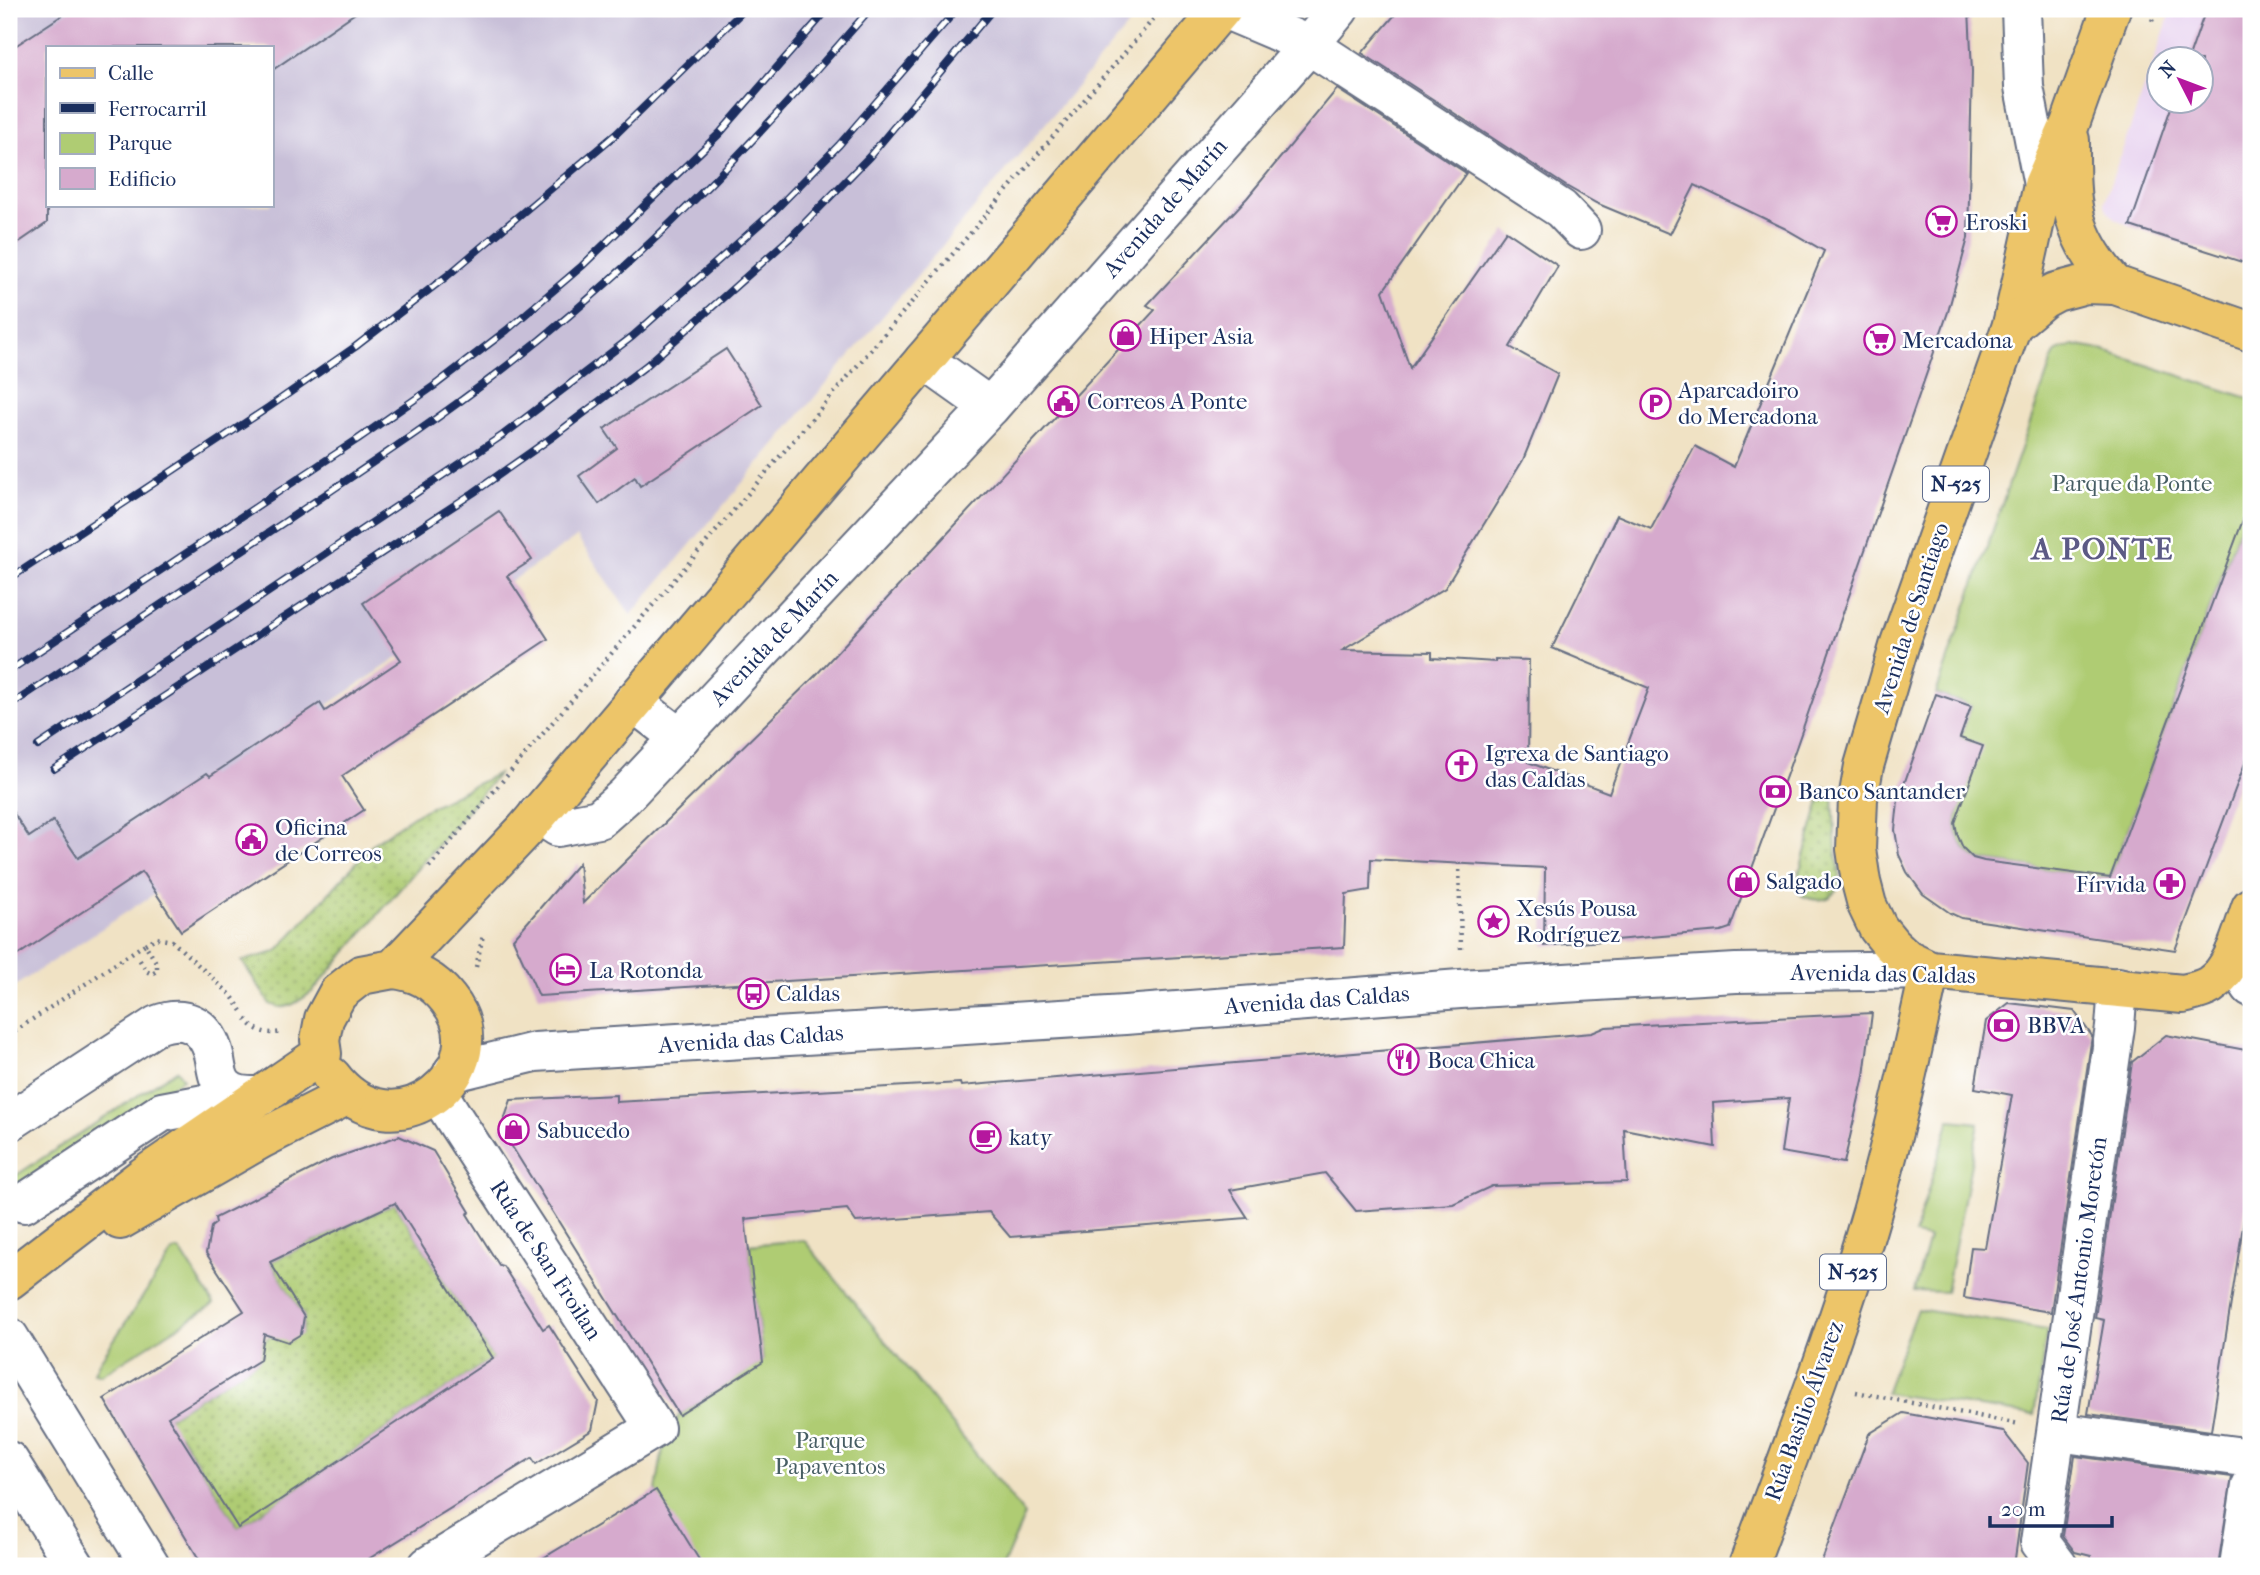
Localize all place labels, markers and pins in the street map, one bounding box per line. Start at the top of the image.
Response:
supermarket icon: Eroski [1925,205,1959,239]
place label: Eroski [1965,209,2028,236]
shop icon: Hiper Asia [1109,319,1143,353]
place label: Hiper Asia [1149,323,1254,350]
supermarket icon: Mercadona [1862,323,1896,357]
place label: Mercadona [1902,327,2013,354]
place label: Aparcadoiro do Mercadona [1677,377,1818,430]
public building icon: Correos A Ponte [1047,384,1081,418]
parking icon: Aparcadoiro do Mercadona [1638,386,1672,420]
place label: Correos A Ponte [1087,388,1247,415]
place label: Igrexa de Santiago das Caldas [1485,740,1669,793]
church icon: Igrexa de Santiago das Caldas [1445,749,1479,783]
bank icon: Banco Santander [1758,774,1792,808]
place label: Banco Santander [1798,778,1965,805]
place label: Oficina de Correos [275,814,382,867]
public building icon: Oficina de Correos [235,823,269,857]
shop icon: Salgado [1726,864,1760,898]
pharmacy icon: Fírvida [2152,867,2186,901]
place label: Salgado [1766,868,1842,895]
place label: Fírvida [2076,871,2146,898]
place label: Xesús Pousa Rodríguez [1516,895,1637,948]
place icon: Xesús Pousa Rodríguez [1476,904,1510,938]
hotel icon: La Rotonda [549,953,583,987]
place label: La Rotonda [589,957,703,984]
bus stop icon: Caldas [736,976,770,1010]
place label: Caldas [776,980,840,1007]
bank icon: BBVA [1987,1008,2021,1042]
place label: BBVA [2027,1012,2086,1039]
restaurant icon: Boca Chica [1387,1043,1421,1077]
place label: Boca Chica [1427,1047,1536,1074]
shop icon: Sabucedo [497,1113,531,1147]
place label: Sabucedo [537,1117,630,1144]
cafe icon: katy [969,1120,1003,1154]
place label: katy [1009,1124,1053,1151]

